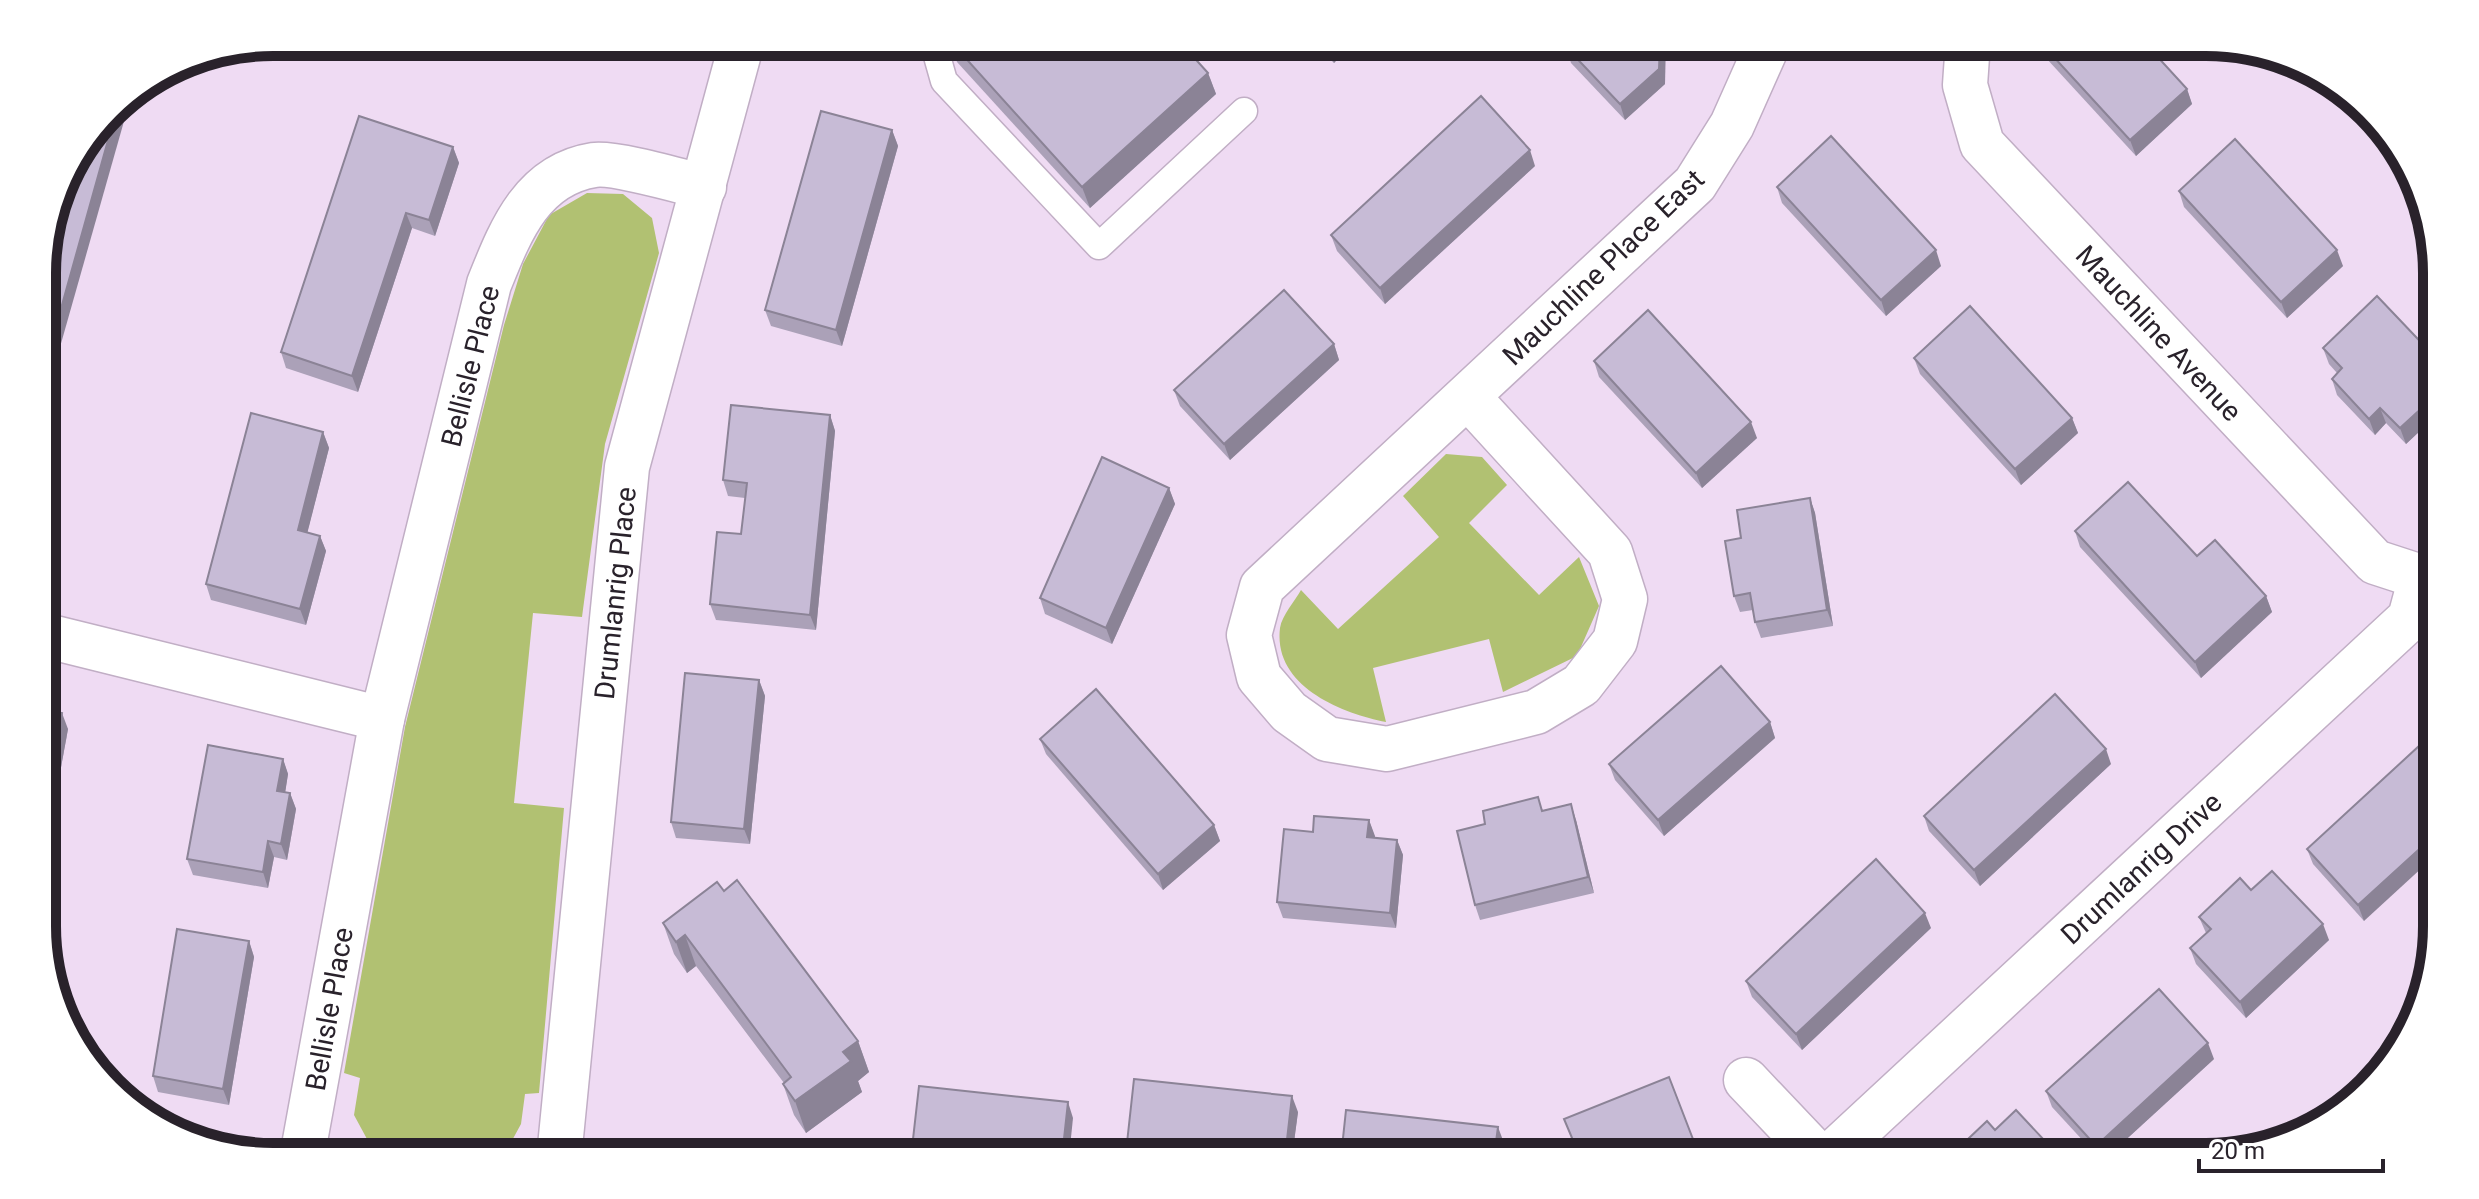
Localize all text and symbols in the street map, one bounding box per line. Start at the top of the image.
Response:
street label: Mauchline Place East [1496,163,1711,372]
street label: Mauchline Avenue [2069,239,2248,428]
street label: Bellisle Place [435,282,506,450]
street label: Drumlanrig Place [588,485,643,701]
street label: Drumlanrig Drive [2054,786,2228,951]
street label: Bellisle Place [299,925,360,1093]
scale bar [2199,1123,2383,1173]
text: 20 m [2211,1137,2265,1165]

